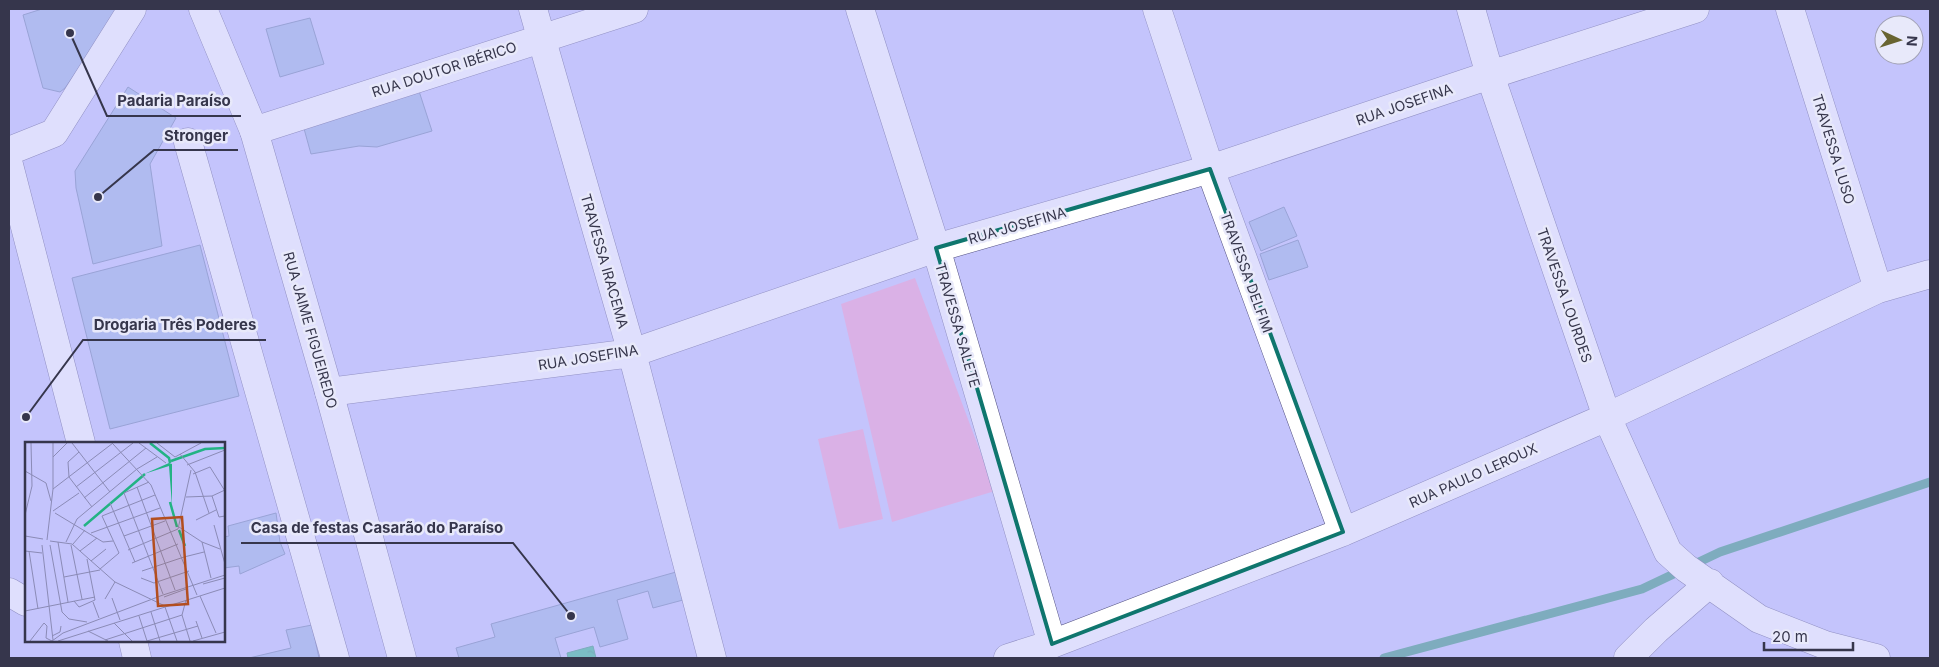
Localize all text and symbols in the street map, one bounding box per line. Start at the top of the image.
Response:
north arrow [1874,15,1924,65]
text: N [1904,35,1921,47]
street label: RUA DOUTOR IBÉRICO [369,38,519,100]
street label: RUA JOSEFINA [1353,79,1455,128]
callout: Padaria Paraíso [107,86,241,116]
text: Padaria Paraíso [117,91,231,110]
street label: TRAVESSA LUSO [1809,92,1859,206]
callout: Stronger [154,120,238,150]
text: Stronger [164,126,228,145]
street label: TRAVESSA IRACEMA [578,192,632,331]
street label: RUA JOSEFINA [966,203,1068,247]
street label: TRAVESSA DELFIM [1217,209,1277,335]
street label: TRAVESSA LOURDES [1534,225,1596,365]
street label: RUA JAIME FIGUEIREDO [280,250,342,410]
street label: TRAVESSA SALETE [932,261,984,389]
callout: Drogaria Três Poderes [83,310,266,340]
text: Drogaria Três Poderes [94,315,256,334]
street label: RUA JOSEFINA [537,341,640,373]
street label: RUA PAULO LEROUX [1406,439,1540,511]
inset map [25,442,225,642]
callout: Casa de festas Casarão do Paraíso [241,513,513,543]
text: Casa de festas Casarão do Paraíso [251,518,503,537]
scale bar [1764,620,1853,652]
text: 20 m [1772,627,1808,646]

